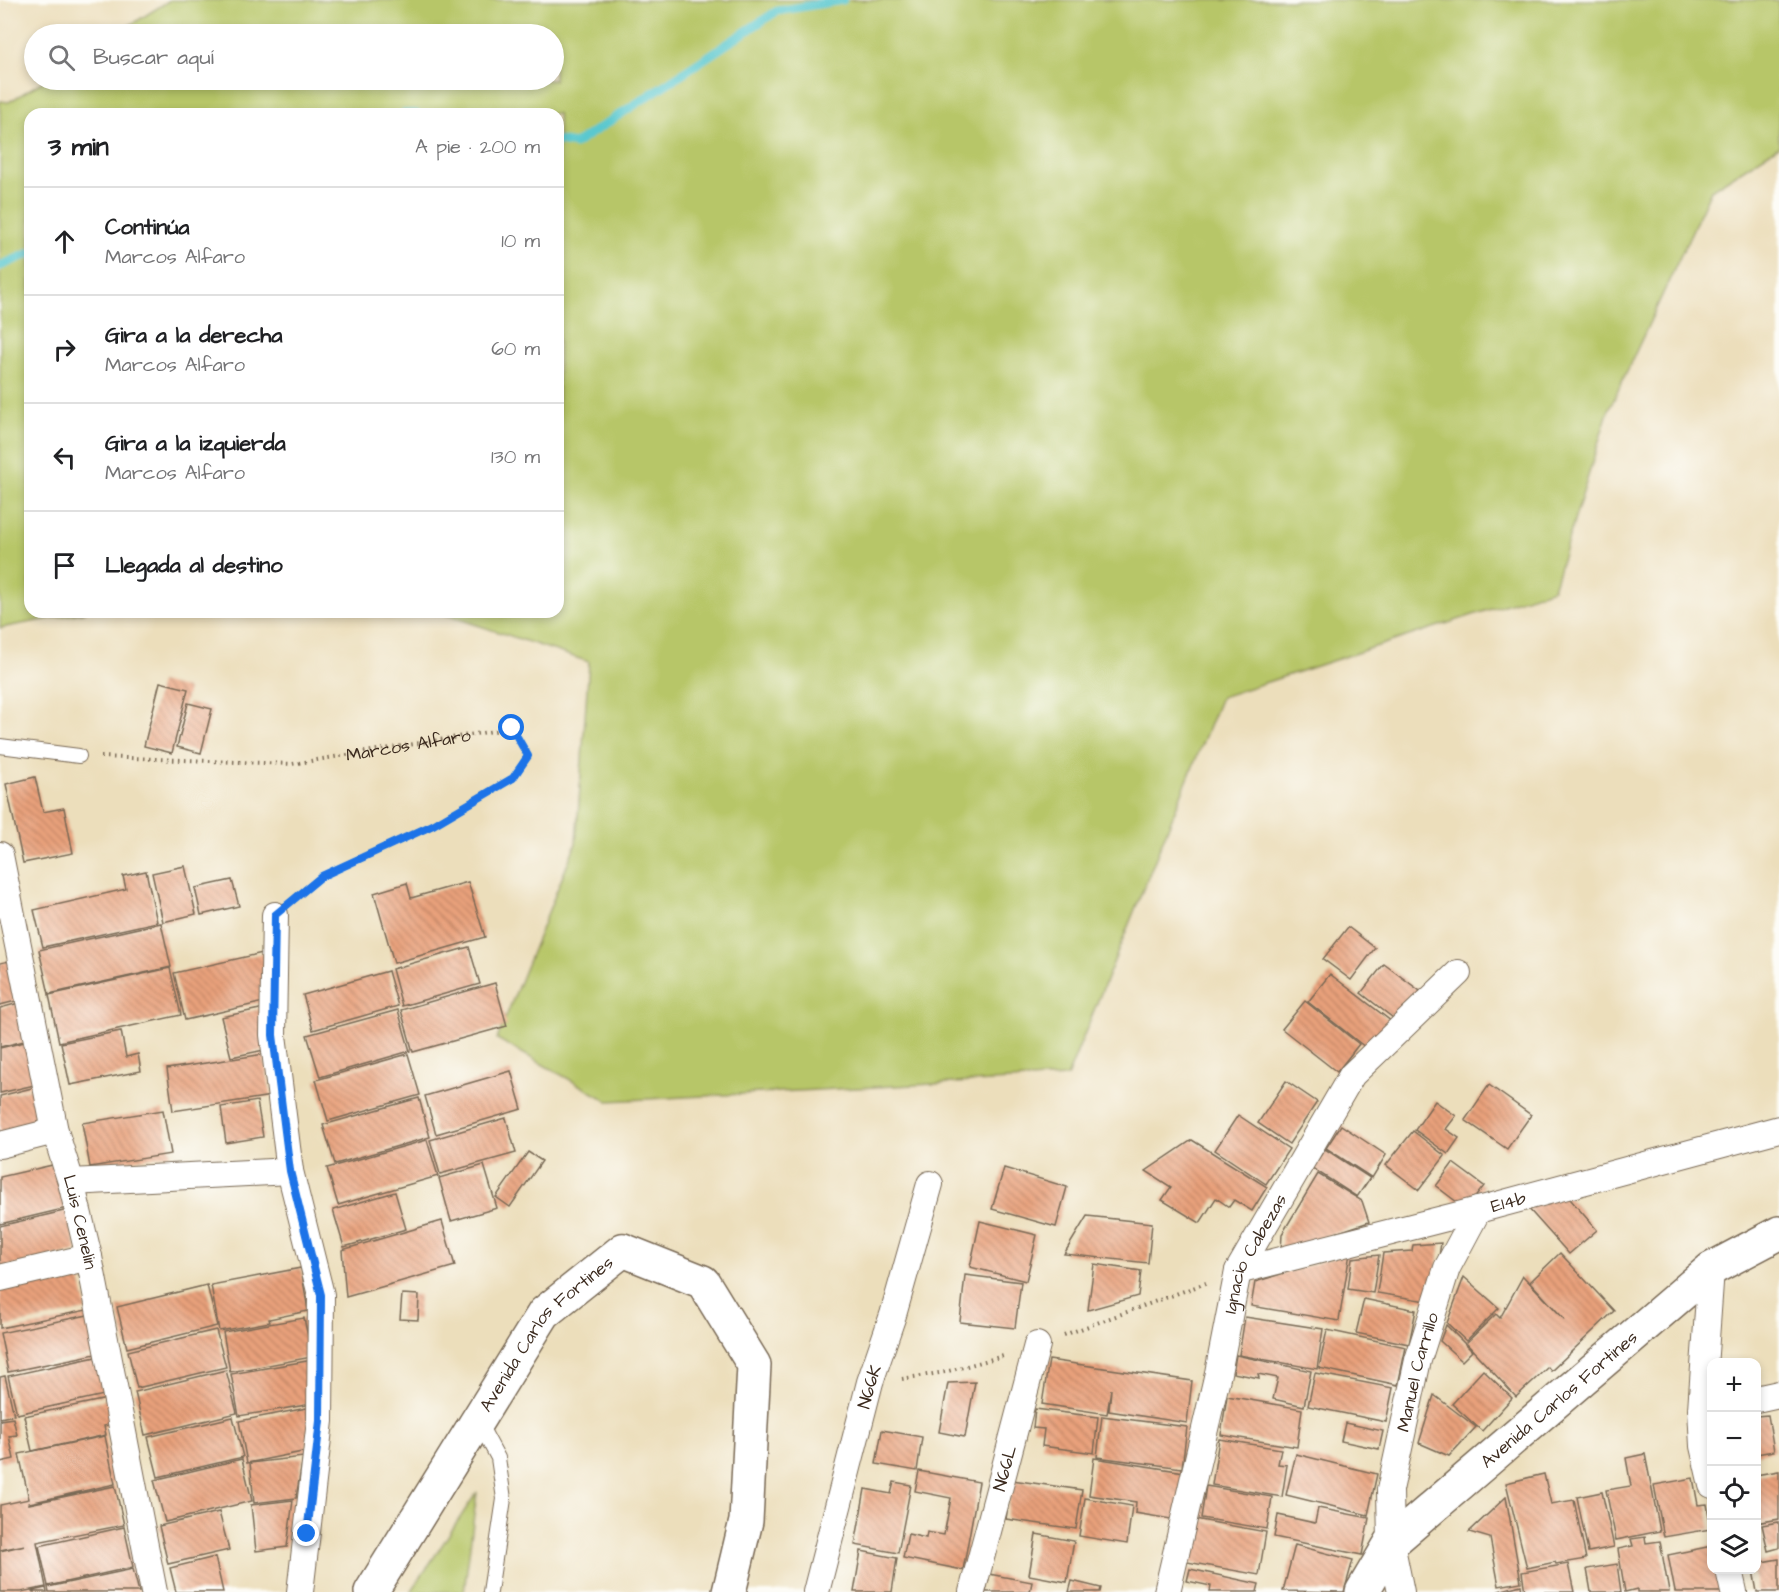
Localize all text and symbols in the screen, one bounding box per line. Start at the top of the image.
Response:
search box [24,24,564,90]
icon: search [45,41,78,74]
text: Buscar aquí [93,42,214,73]
text: 3 min [48,129,109,165]
text: A pie · 200 m [415,133,540,161]
text: Continúa [105,212,190,243]
icon: ahead [48,225,81,258]
text: 10 m [501,227,540,255]
text: Marcos Alfaro [105,243,245,271]
text: Gira a la derecha [105,320,282,351]
icon: right [48,333,81,366]
text: 60 m [491,335,540,363]
text: Marcos Alfaro [105,351,245,379]
text: Gira a la izquierda [105,428,286,459]
icon: left [48,441,81,474]
text: 130 m [491,443,540,471]
text: Marcos Alfaro [105,459,245,487]
icon: arrive [48,549,81,582]
text: Llegada al destino [105,550,283,581]
route start [498,714,524,740]
street label: Marcos Alfaro [344,723,473,768]
street label: Luis Cenelin [56,1172,103,1271]
street label: E14b [1488,1186,1529,1219]
street label: Ignacio Cabezas [1218,1189,1293,1316]
street label: Avenida Carlos Fortines [474,1250,619,1417]
street label: Manuel Carrillo [1391,1309,1445,1434]
street label: Avenida Carlos Fortines [1475,1325,1643,1474]
map controls [1707,1358,1761,1574]
button: + [1707,1358,1761,1412]
street label: N66K [852,1361,888,1412]
button: − [1707,1412,1761,1466]
street label: N66L [987,1442,1023,1494]
button: locate [1707,1466,1761,1520]
route end [293,1520,319,1546]
button: layers [1707,1520,1761,1574]

